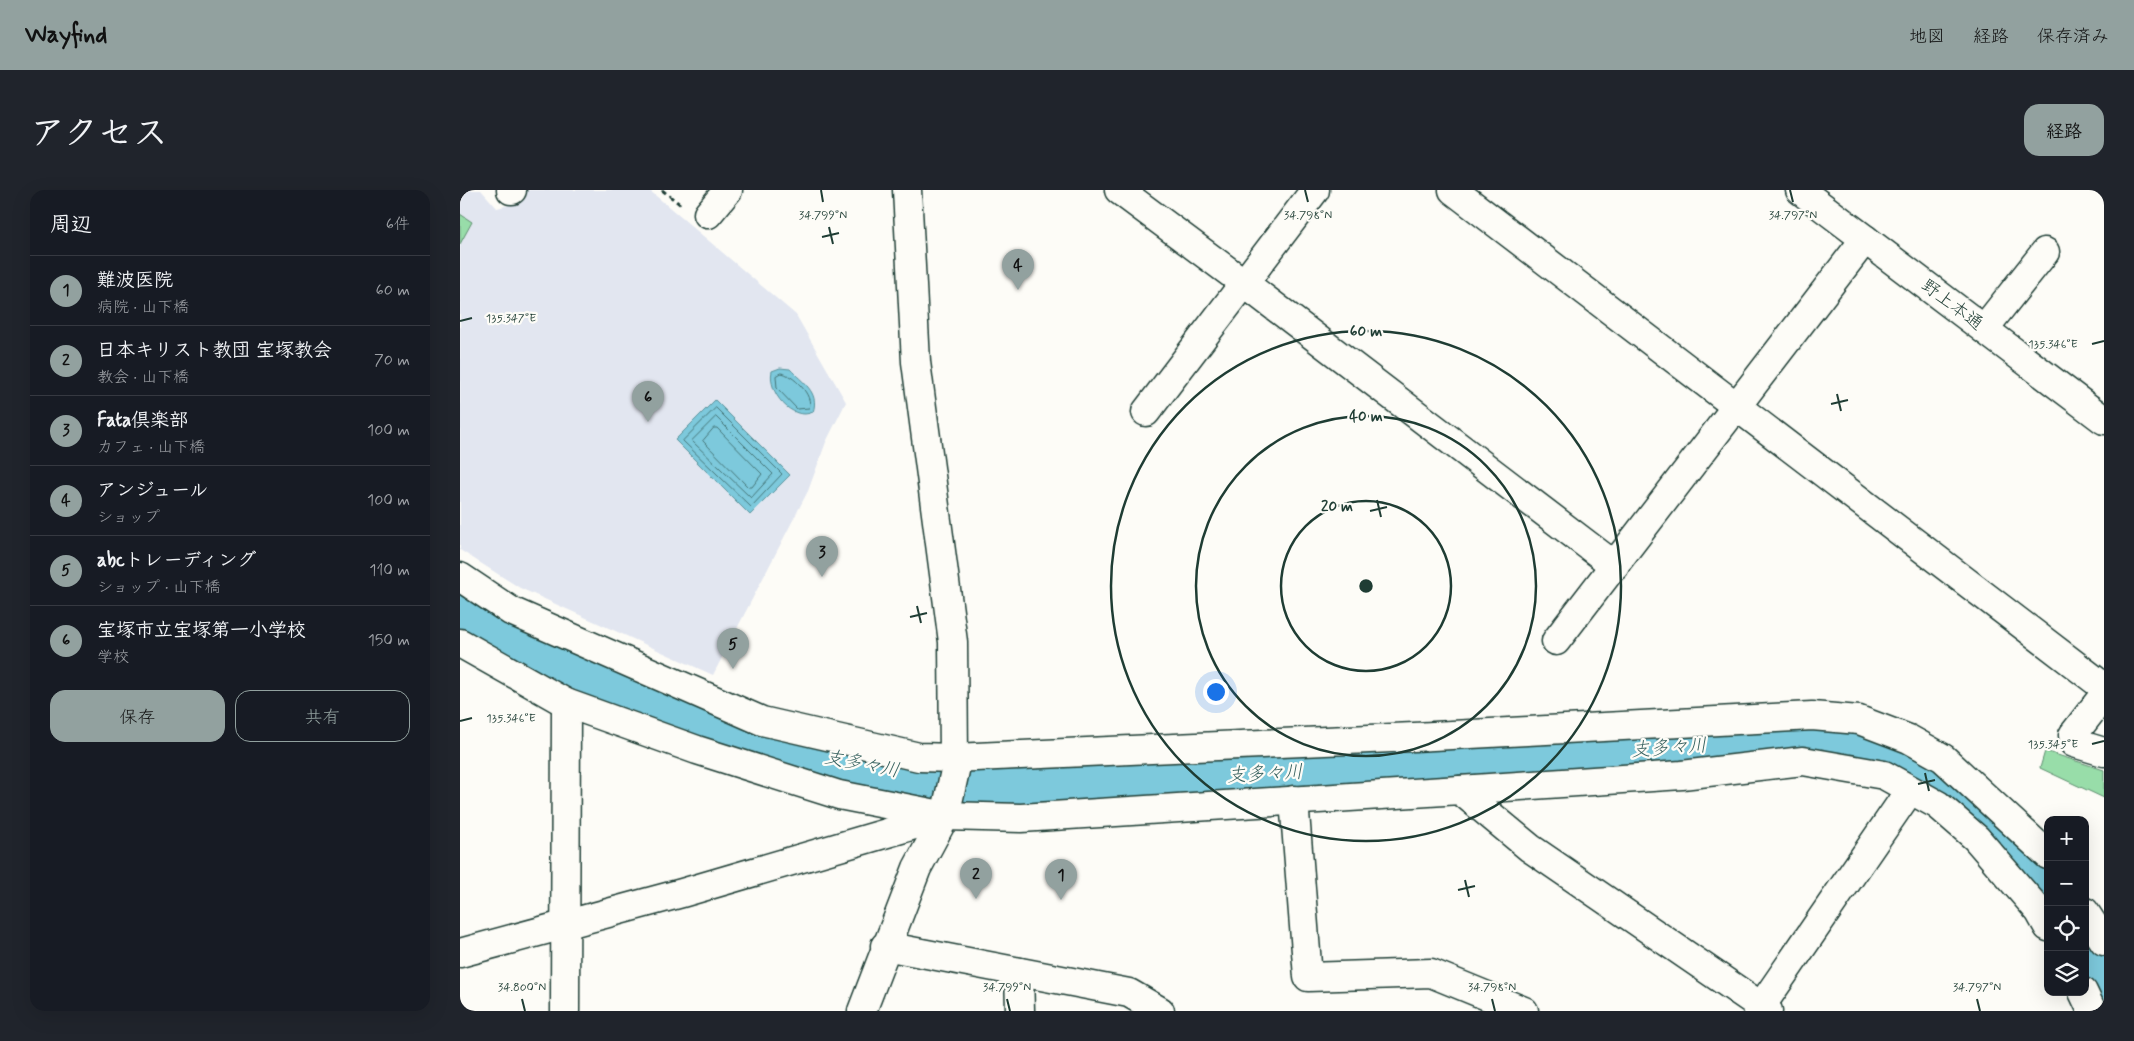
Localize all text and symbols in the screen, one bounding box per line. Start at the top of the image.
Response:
text: Wayfind [25,20,107,51]
text: 地図 [1909,25,1945,49]
text: 経路 [1973,25,2009,49]
text: 保存済み [2037,25,2109,49]
button: 経路 [2024,104,2104,156]
text: アクセス [30,111,168,157]
text: 34.799°N [799,208,847,224]
text: 34.798°N [1284,208,1332,224]
text: 34.797°N [1769,208,1817,224]
text: 周辺 [50,211,92,239]
text: 6件 [386,214,410,235]
pin: 4 [1002,249,1034,290]
text: 難波医院 [97,268,173,293]
street label: 野上本通 [1916,274,1988,336]
text: 1 [62,280,70,301]
text: 60 m [376,280,410,301]
text: 病院 · 山下橋 [97,297,189,318]
text: 135.347°E [486,311,536,327]
text: 60 m [1350,322,1382,342]
text: 135.346°E [2028,337,2078,353]
text: 日本キリスト教団 宝塚教会 [97,338,332,363]
text: 2 [62,350,70,371]
text: 70 m [374,350,410,371]
text: 教会 · 山下橋 [97,367,189,388]
pin: 6 [632,381,664,422]
text: 40 m [1349,407,1383,427]
text: Fata倶楽部 [97,408,188,433]
text: 3 [62,420,70,441]
text: 100 m [367,420,410,441]
text: カフェ · 山下橋 [97,437,205,458]
text: アンジュール [97,478,208,503]
text: 4 [61,490,71,511]
text: 100 m [367,490,410,511]
text: 20 m [1321,497,1353,517]
text: ショップ [97,507,160,528]
pin: 3 [806,536,838,577]
text: abcトレーディング [97,548,256,573]
text: 5 [61,560,71,581]
text: 110 m [369,560,410,581]
text: ショップ · 山下橋 [97,577,221,598]
centre of rings [1357,577,1375,595]
text: 宝塚市立宝塚第一小学校 [97,618,306,643]
pin: 5 [717,628,749,669]
text: 6 [62,630,70,651]
text: 150 m [368,630,410,651]
text: 学校 [97,647,129,668]
your location [1203,679,1229,705]
button: 保存 [50,690,225,742]
button: 共有 [235,690,410,742]
text: 135.346°E [486,711,536,727]
water label: 支多々川 [1630,733,1708,763]
text: 135.345°E [2028,737,2078,753]
water label: 支多々川 [822,744,902,784]
water label: 支多々川 [1226,760,1304,788]
map controls [2044,816,2089,996]
button: + [2044,816,2089,861]
pin: 2 [960,858,992,899]
pin: 1 [1045,859,1077,900]
button: − [2044,861,2089,906]
button: locate [2044,906,2089,951]
button: layers [2044,951,2089,996]
text: 34.800°N [498,980,546,996]
text: 34.799°N [983,980,1031,996]
text: 34.798°N [1468,980,1516,996]
text: 34.797°N [1953,980,2001,996]

